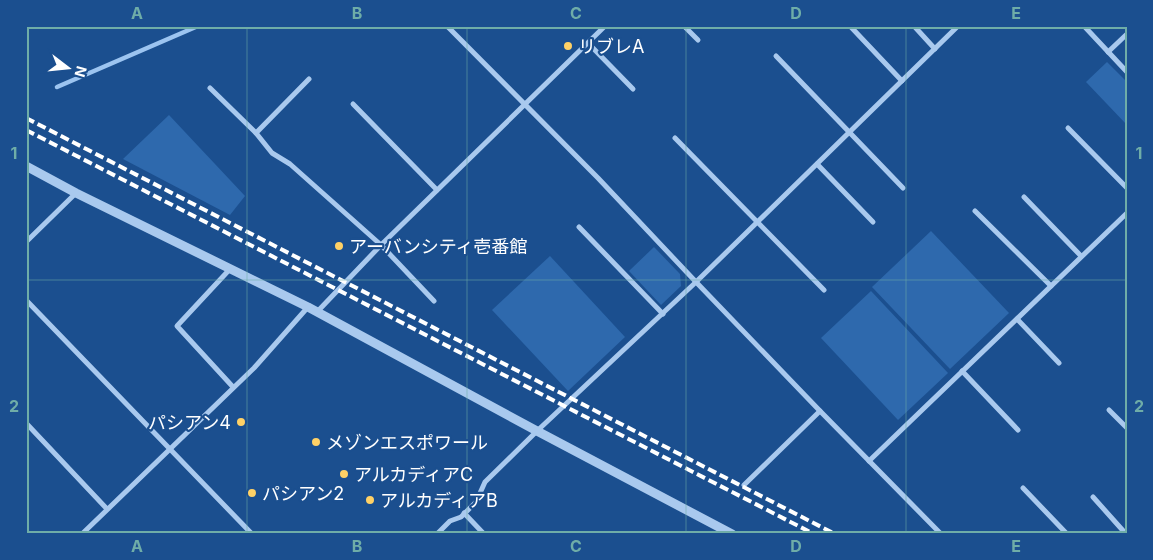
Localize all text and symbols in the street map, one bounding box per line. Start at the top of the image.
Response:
text: A [131,3,143,23]
text: B [352,3,362,23]
text: C [570,3,582,23]
text: D [790,3,802,23]
text: E [1011,3,1021,23]
place label: リブレA [578,36,644,57]
marker: リブレA [562,40,574,52]
north arrow [42,42,92,92]
text: N [71,64,91,79]
text: 1 [11,143,17,163]
text: 1 [1136,143,1142,163]
place label: アーバンシティ壱番館 [349,236,528,257]
marker: アーバンシティ壱番館 [333,240,345,252]
text: 2 [9,396,19,416]
text: 2 [1134,396,1144,416]
place label: パシアン4 [148,412,231,433]
marker: パシアン4 [235,416,247,428]
place label: メゾンエスポワール [326,432,488,453]
marker: メゾンエスポワール [310,436,322,448]
place label: アルカディアC [354,464,473,485]
marker: アルカディアC [338,468,350,480]
place label: パシアン2 [262,483,344,504]
marker: パシアン2 [246,487,258,499]
place label: アルカディアB [380,490,498,511]
marker: アルカディアB [364,494,376,506]
text: A [131,536,143,556]
text: B [352,536,362,556]
text: C [570,536,582,556]
text: D [790,536,802,556]
text: E [1011,536,1021,556]

